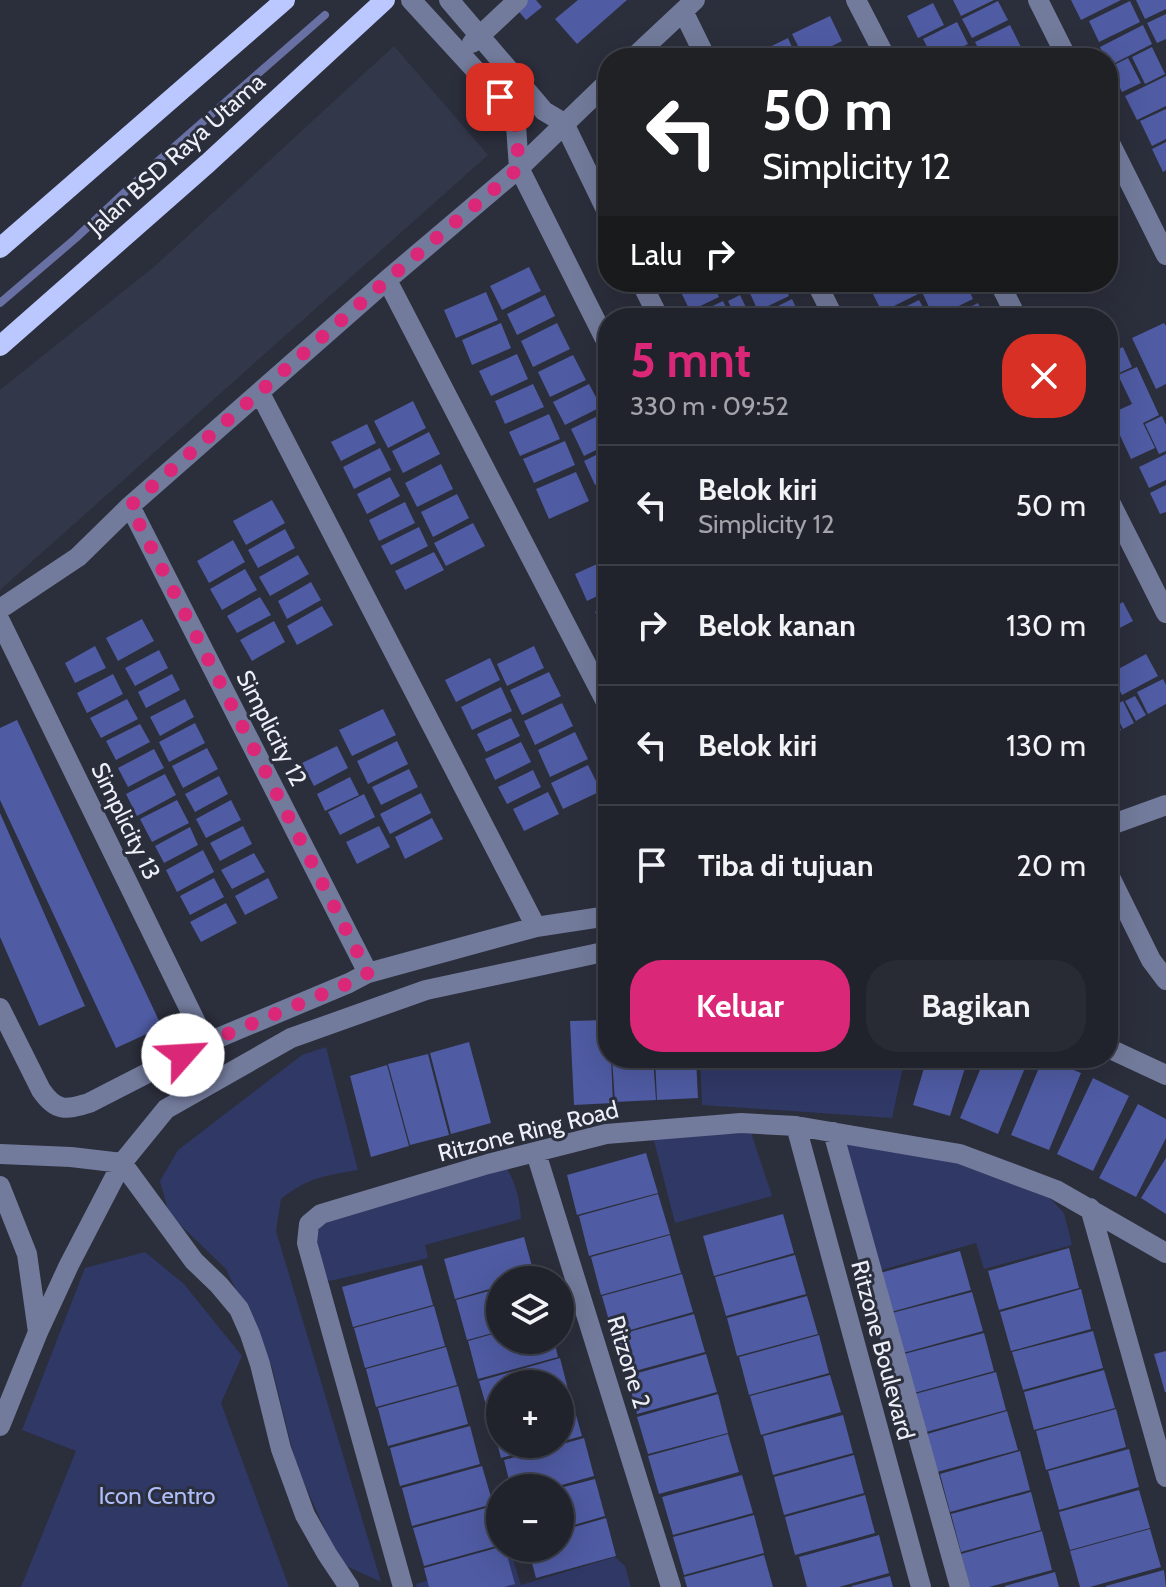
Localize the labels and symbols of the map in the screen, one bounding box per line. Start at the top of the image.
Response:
pin [466,63,534,131]
street label: Jalan BSD Raya Utama [81,67,271,242]
street label: Simplicity 12 [230,665,314,791]
street label: Simplicity 13 [85,758,167,884]
position arrow [141,1013,225,1097]
street label: Ritzone Ring Road [435,1095,621,1167]
street label: Ritzone Boulevard [845,1257,921,1443]
street label: Ritzone 2 [601,1312,657,1412]
park label: Icon Centro [98,1481,216,1510]

